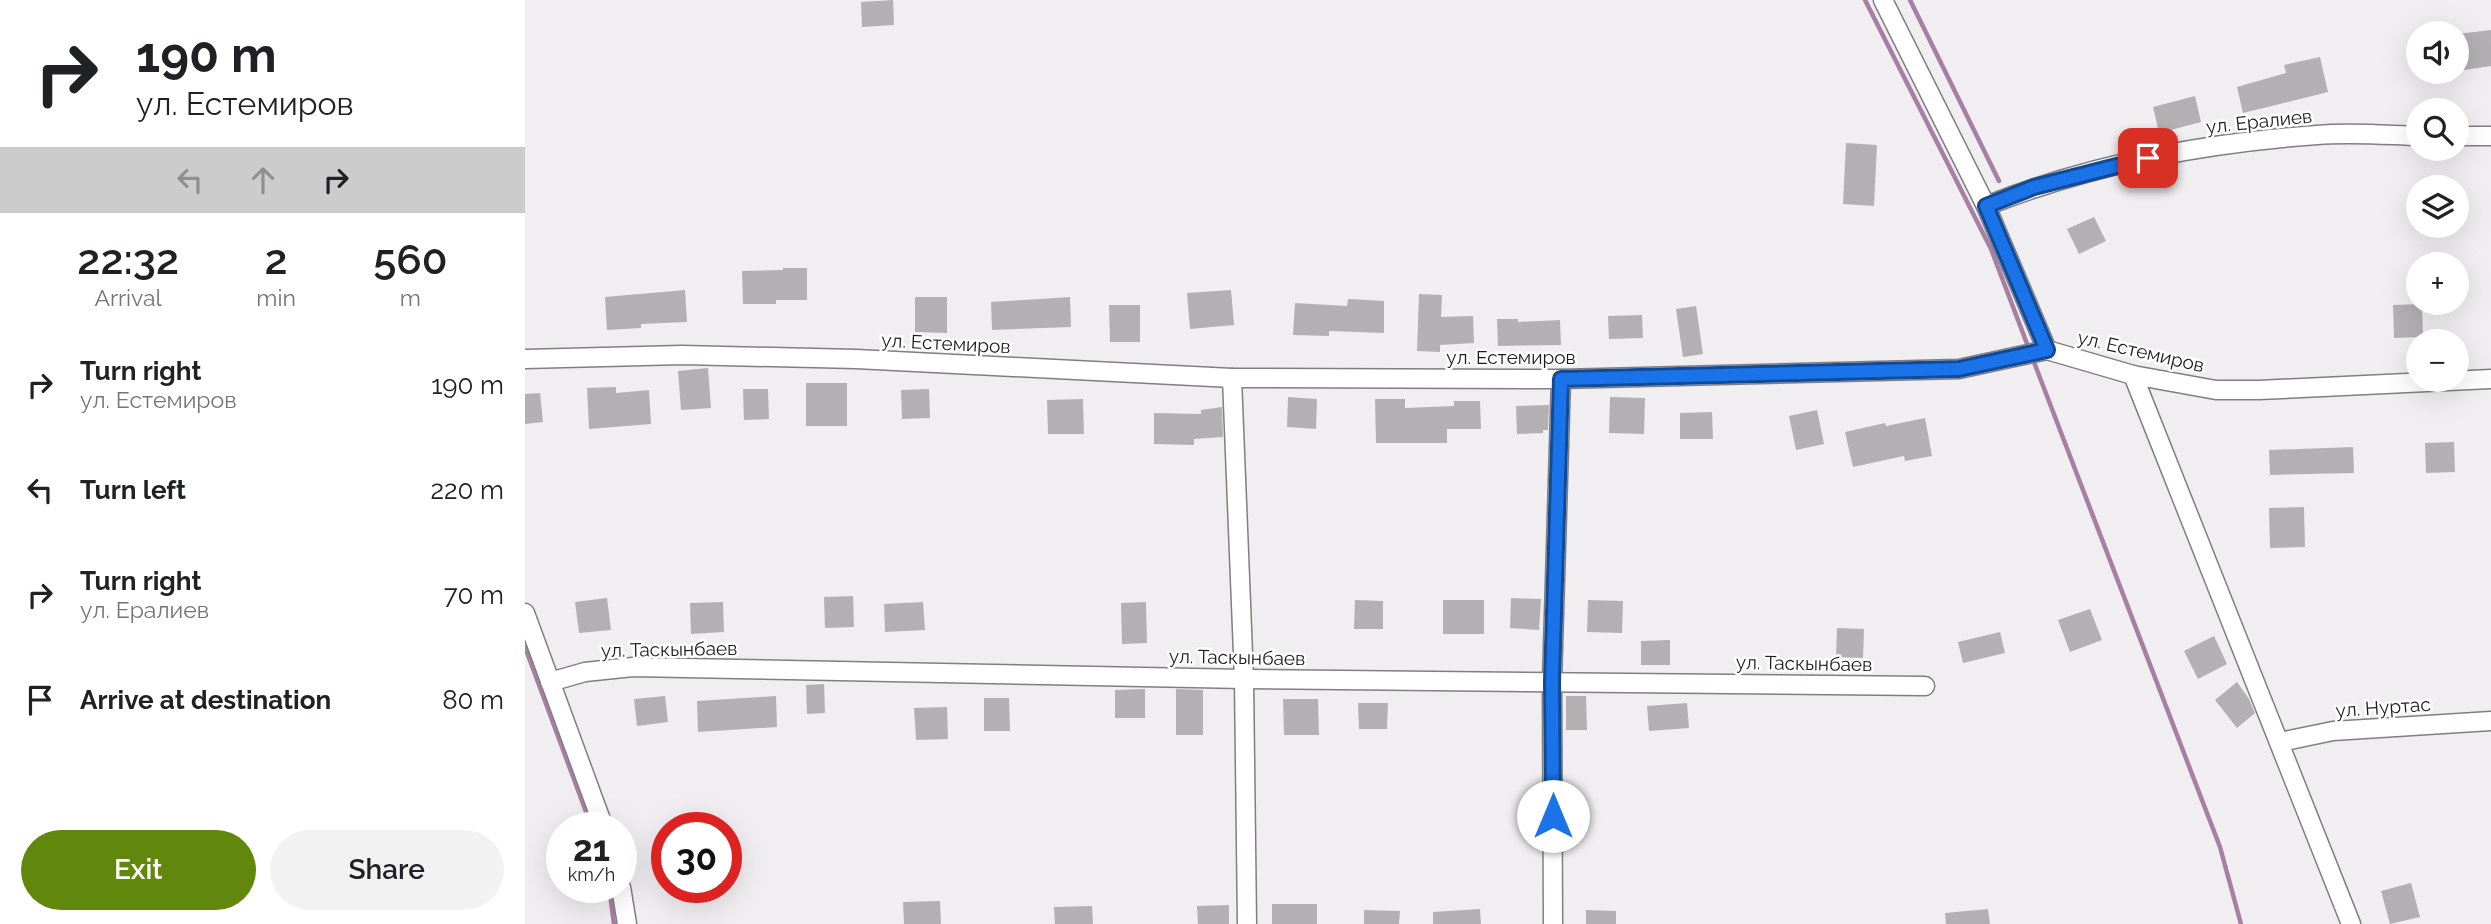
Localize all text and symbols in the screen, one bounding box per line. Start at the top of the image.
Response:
map controls [2406,21,2469,392]
button: sound [2406,21,2469,84]
text: 190 m [136,26,277,83]
icon: right [21,28,112,119]
text: ул. Естемиров [136,85,354,122]
button: search [2406,98,2469,161]
street label: ул. Ералиев [2205,104,2313,138]
pin [2118,128,2178,188]
icon: arrive [2129,139,2167,177]
icon: left [171,161,209,199]
icon: ahead [244,161,282,199]
icon: right [317,161,355,199]
button: layers [2406,175,2469,238]
text: 22:32 [77,235,179,284]
text: 2 [265,235,288,284]
text: 560 [373,235,448,284]
button: + [2406,252,2469,315]
text: Arrival [94,284,162,311]
text: min [256,284,296,311]
text: m [400,284,421,311]
street label: ул. Естемиров [2076,326,2206,376]
street label: ул. Естемиров [881,329,1011,357]
button: − [2406,329,2469,392]
street label: ул. Естемиров [1446,346,1576,368]
text: Turn right [80,356,201,386]
icon: right [21,366,59,404]
text: 190 m [431,370,504,400]
text: ул. Естемиров [80,386,237,413]
icon: left [21,471,59,509]
text: Turn left [80,475,186,505]
text: 220 m [430,475,504,505]
text: Turn right [80,566,201,596]
icon: right [21,576,59,614]
text: 70 m [444,580,504,610]
text: ул. Ералиев [80,596,209,623]
street label: ул. Таскынбаев [601,637,737,661]
street label: ул. Таскынбаев [1169,645,1305,669]
street label: ул. Таскынбаев [1736,651,1872,675]
icon: arrive [21,681,59,719]
text: Arrive at destination [80,685,331,715]
text: 80 m [442,685,504,715]
street label: ул. Нуртас [2335,693,2431,721]
position arrow [1516,779,1590,853]
speed limit sign: 30 [651,812,742,903]
text: 21 [573,828,610,869]
button: Exit [21,830,256,910]
button: Share [270,830,504,910]
text: km/h [568,864,615,885]

